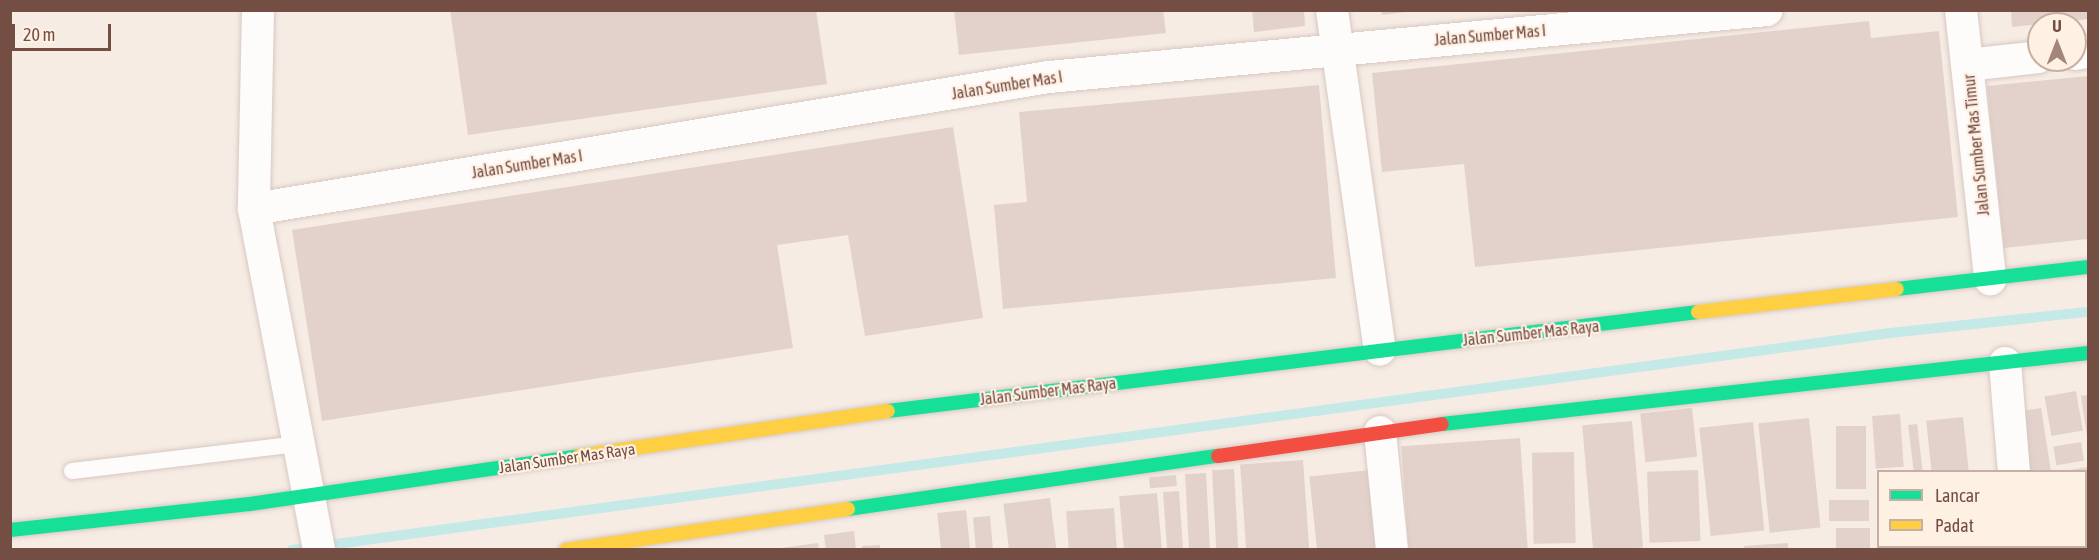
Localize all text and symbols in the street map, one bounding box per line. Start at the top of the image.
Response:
scale bar [15,12,114,50]
north arrow [2027,12,2087,72]
text: U [2052,17,2062,35]
street label: Jalan Sumber Mas I [1433,21,1547,49]
text: 20 m [23,24,55,45]
street label: Jalan Sumber Mas I [950,67,1064,103]
street label: Jalan Sumber Mas Timur [1959,73,1993,217]
street label: Jalan Sumber Mas I [470,146,584,182]
street label: Jalan Sumber Mas Raya [1462,316,1600,350]
street label: Jalan Sumber Mas Raya [979,373,1117,409]
street label: Jalan Sumber Mas Raya [498,439,636,477]
legend [1877,470,2087,548]
text: Lancar [1935,485,1979,506]
text: Padat [1935,515,1974,536]

